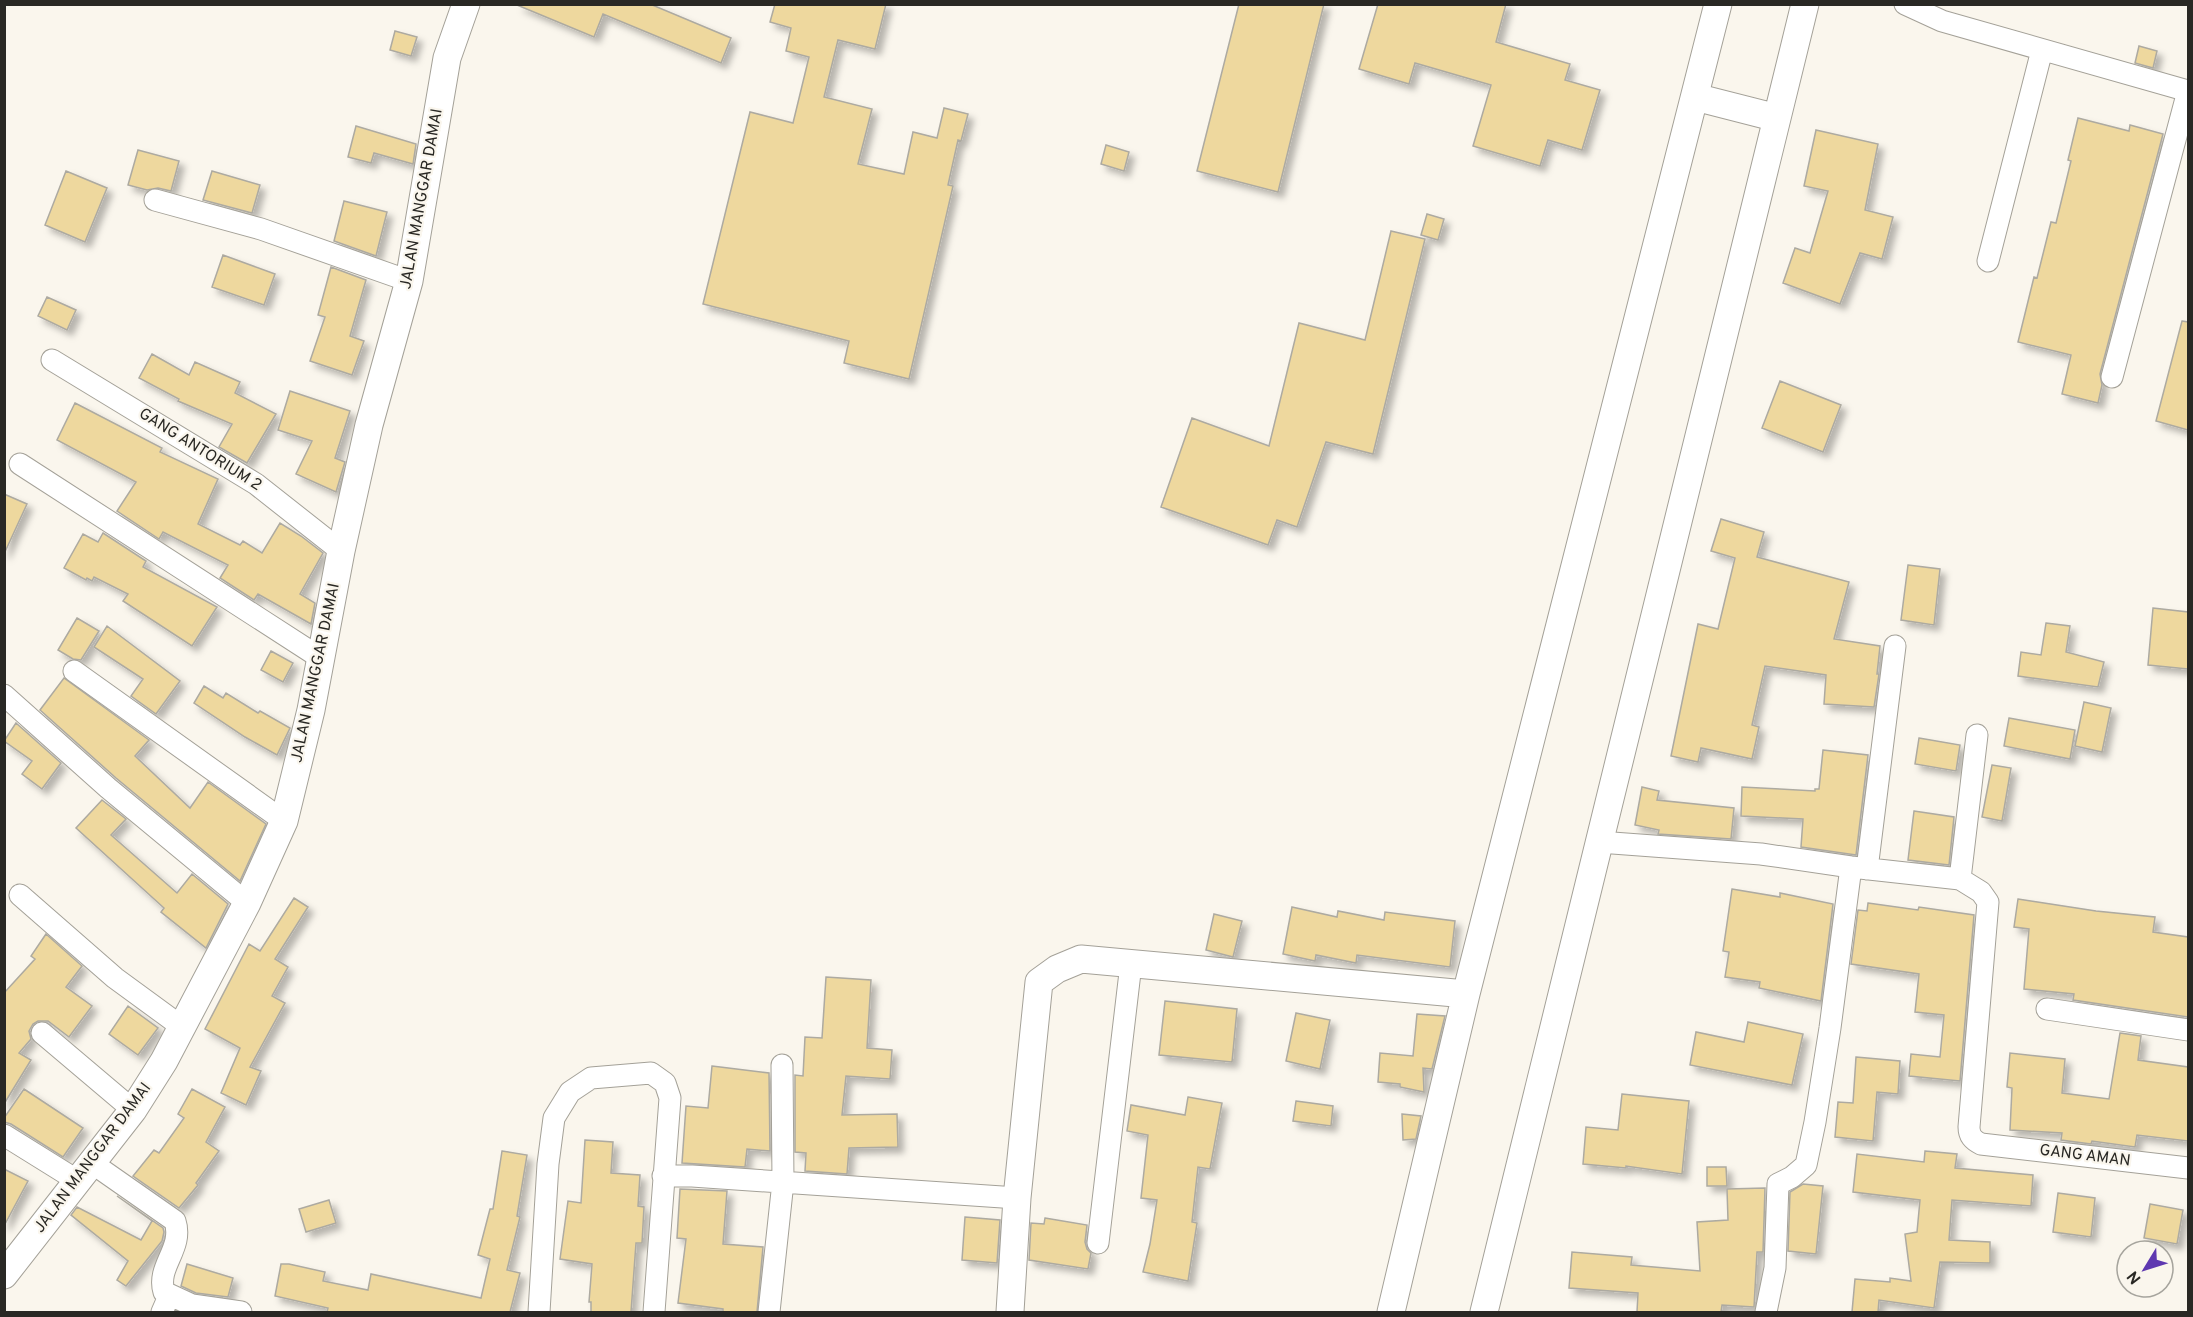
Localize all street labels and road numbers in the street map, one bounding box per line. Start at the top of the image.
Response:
street label: JALAN MANGGAR DAMAI [396,107,448,291]
street label: GANG ANTORIUM 2 [135,404,265,496]
street label: JALAN MANGGAR DAMAI [287,581,345,765]
street label: JALAN MANGGAR DAMAI [30,1079,156,1237]
street label: GANG AMAN [2038,1140,2132,1172]

